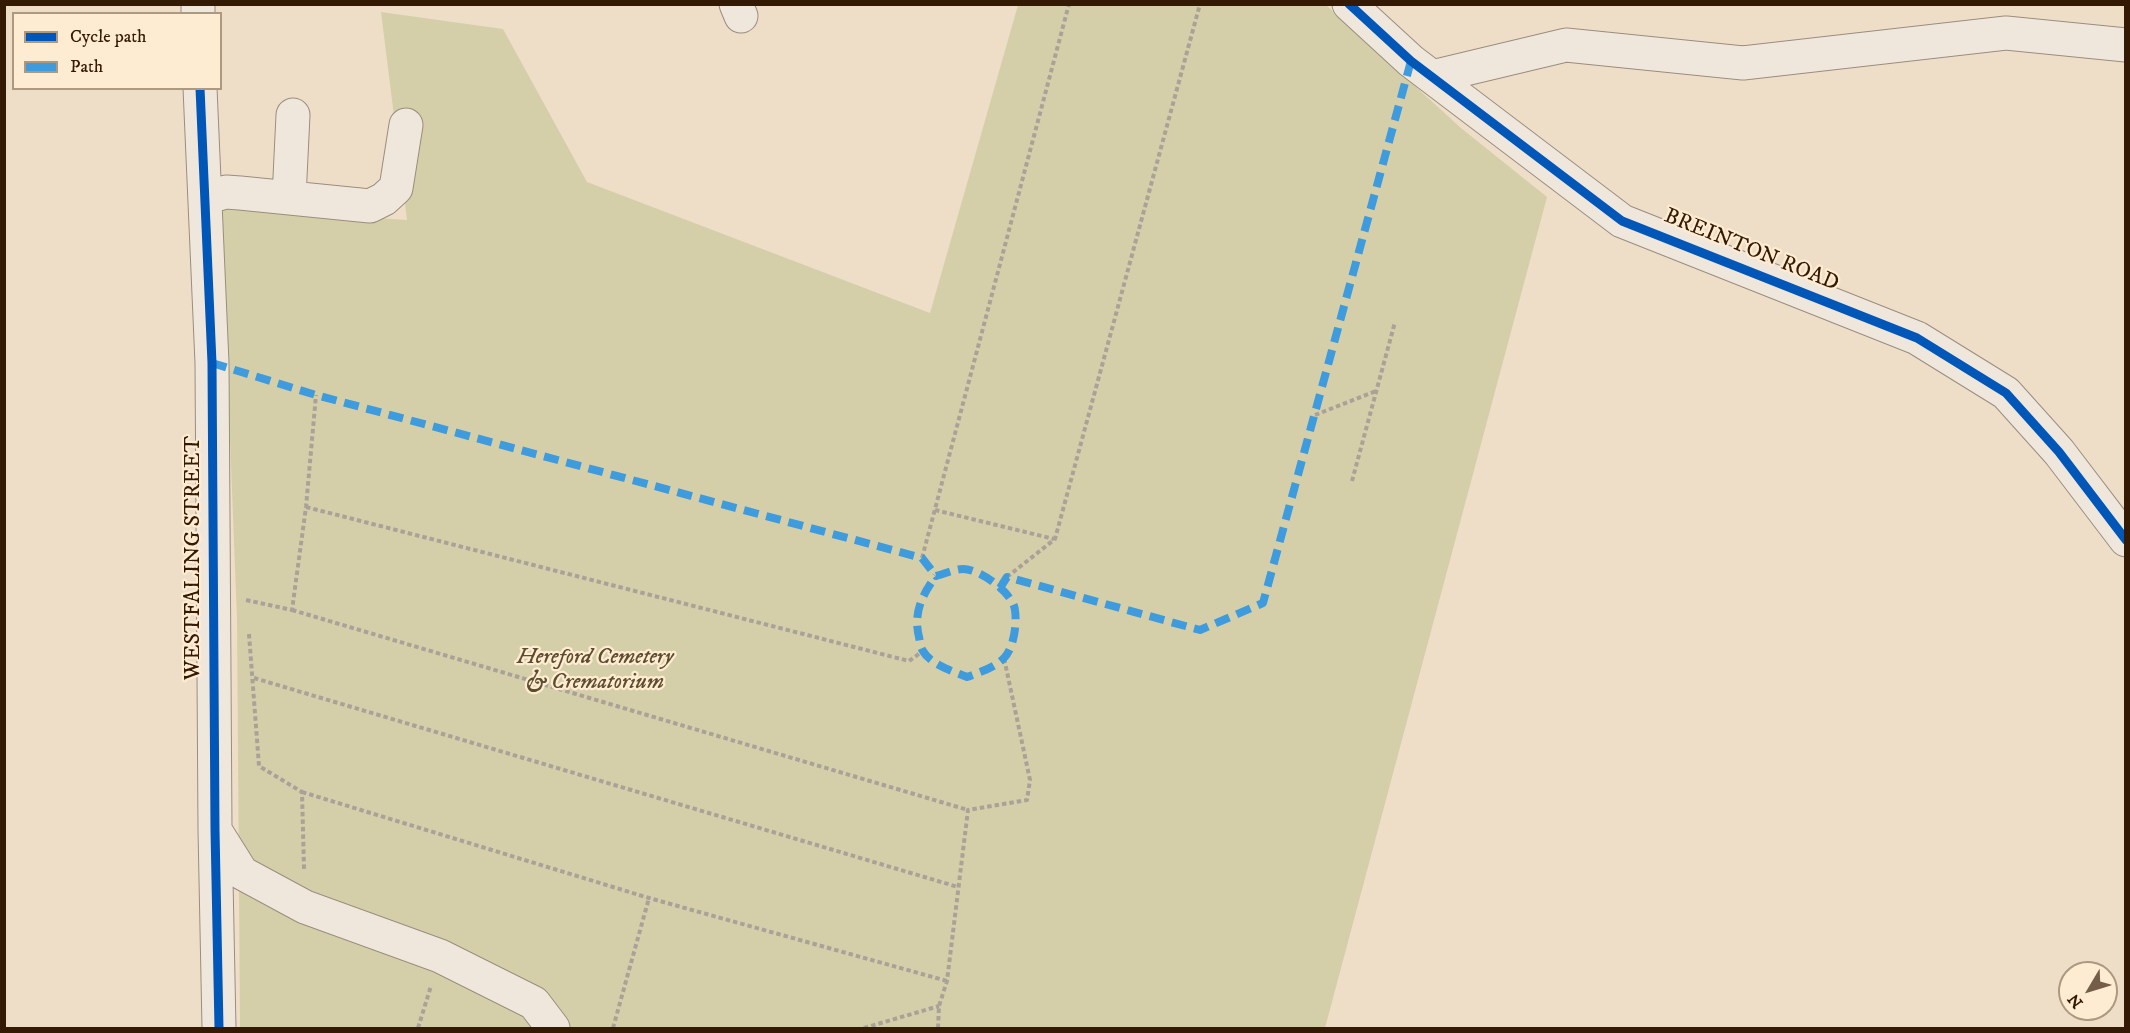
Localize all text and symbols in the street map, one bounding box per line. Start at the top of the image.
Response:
legend [12,12,222,90]
text: Cycle path [70,26,147,48]
text: Path [70,56,103,78]
street label: BREINTON ROAD [1660,204,1842,298]
street label: WESTFALING STREET [181,436,207,680]
park label: Hereford Cemetery & Crematorium [517,645,673,696]
north arrow [2058,961,2118,1021]
text: N [2063,990,2087,1012]

